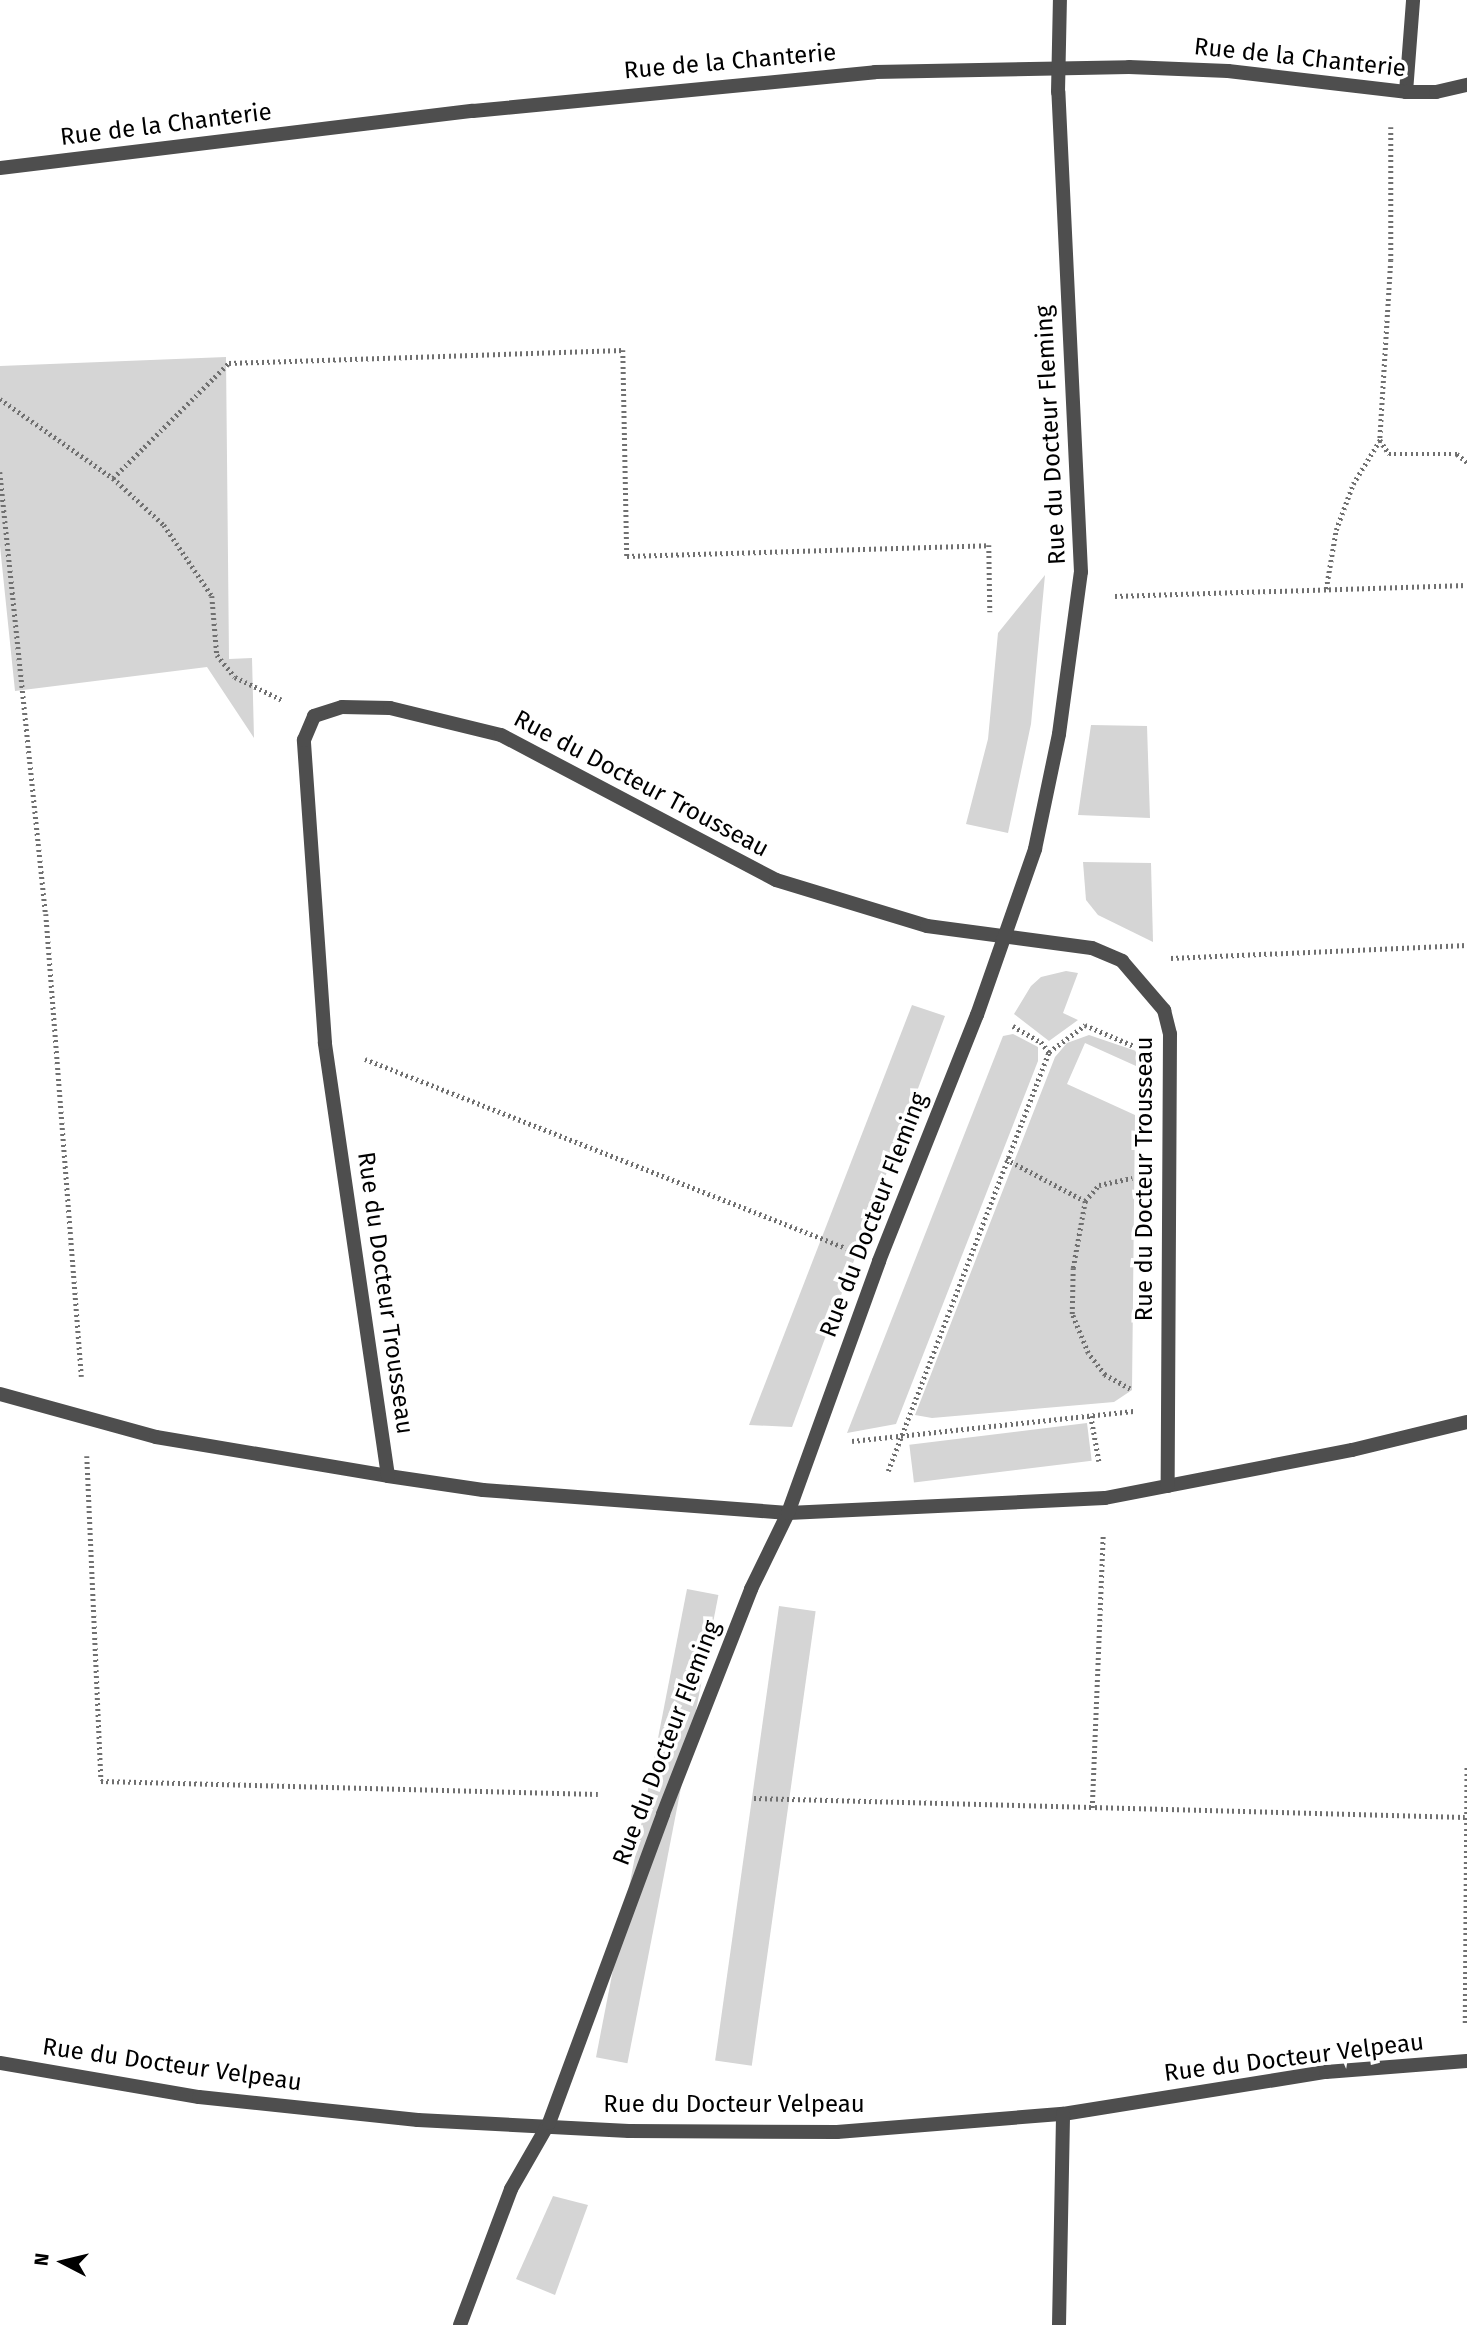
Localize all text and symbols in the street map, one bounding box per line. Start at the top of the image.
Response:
street label: Rue de la Chanterie [1193,33,1407,83]
street label: Rue de la Chanterie [623,38,837,86]
street label: Rue de la Chanterie [59,98,273,152]
street label: Rue du Docteur Fleming [1030,304,1072,566]
street label: Rue du Docteur Trousseau [509,704,773,864]
street label: Rue du Docteur Trousseau [1131,1037,1159,1321]
street label: Rue du Docteur Fleming [814,1089,934,1341]
street label: Rue du Docteur Trousseau [351,1150,419,1436]
street label: Rue du Docteur Fleming [607,1617,727,1869]
street label: Rue du Docteur Velpeau [1162,2028,1426,2088]
street label: Rue du Docteur Velpeau [41,2033,303,2097]
street label: Rue du Docteur Velpeau [603,2091,865,2119]
north arrow [28,2227,98,2297]
text: N [29,2252,54,2267]

